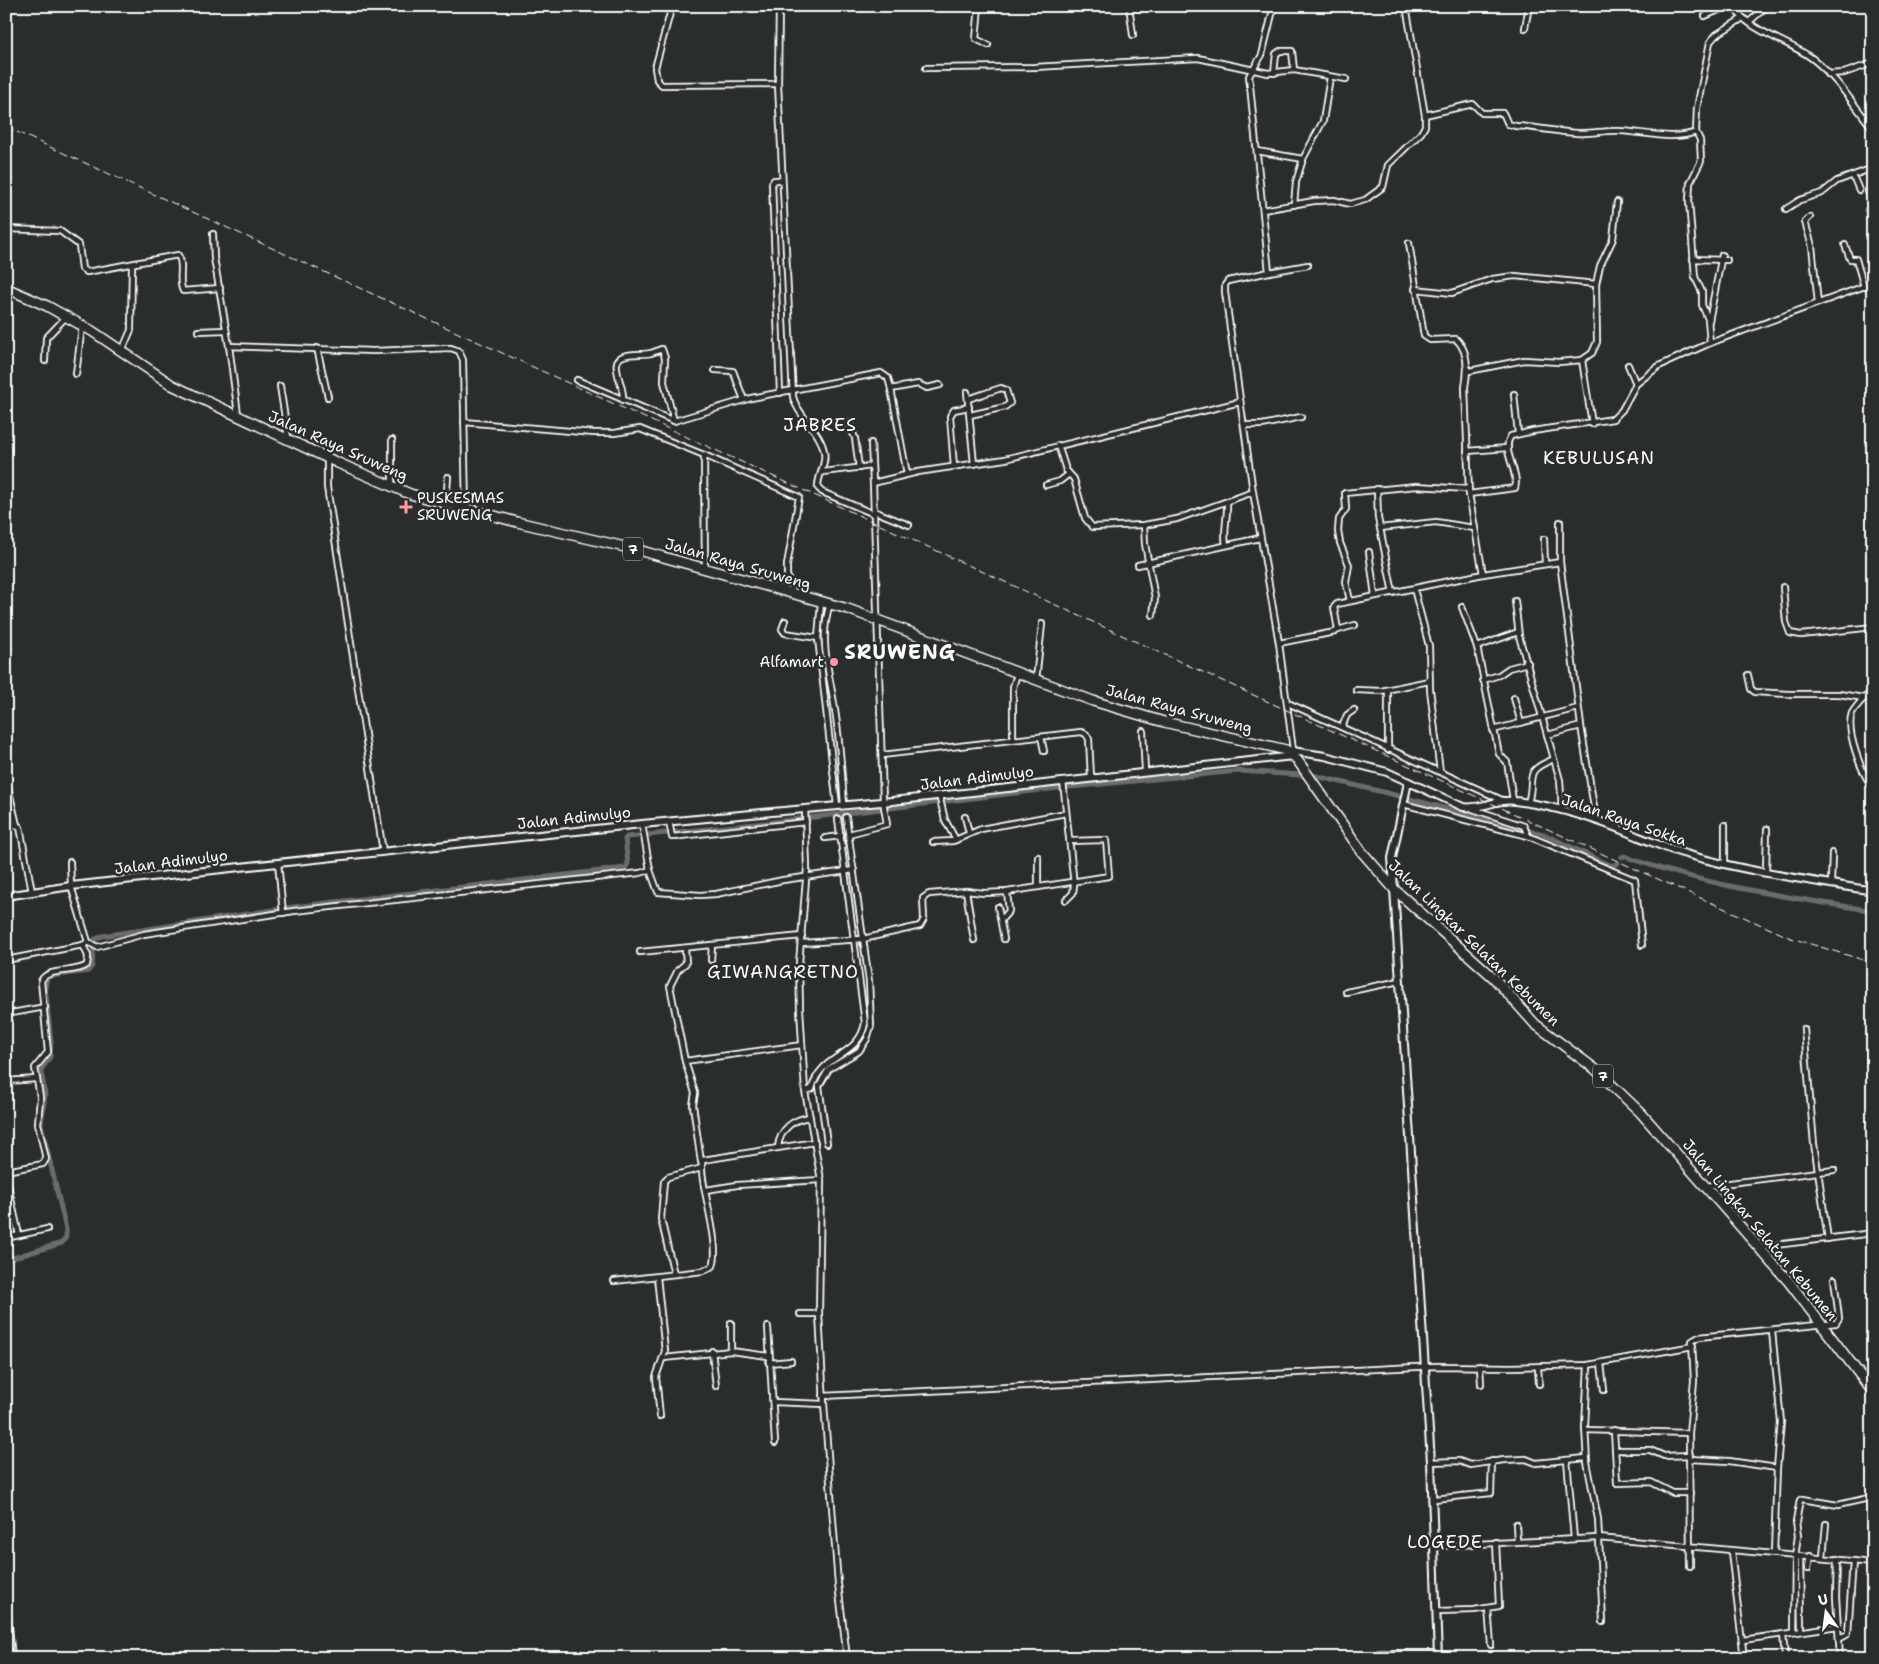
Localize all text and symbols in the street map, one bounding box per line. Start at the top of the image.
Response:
street label: Jalan Raya Sruweng [265,406,411,486]
district label: JABRES [783,413,857,437]
district label: KEBULUSAN [1543,446,1655,470]
place label: PUSKESMAS SRUWENG [417,488,504,525]
marker: PUSKESMAS SRUWENG [399,500,413,514]
street label: Jalan Raya Sruweng [663,534,813,594]
road number: 7 [623,538,643,560]
district label: SRUWENG [844,639,956,665]
place label: Alfamart [760,652,824,672]
marker: Alfamart [828,656,840,668]
street label: Jalan Raya Sruweng [1104,680,1254,738]
street label: Jalan Adimulyo [919,761,1035,795]
street label: Jalan Raya Sokka [1559,789,1690,851]
street label: Jalan Adimulyo [516,802,632,834]
street label: Jalan Adimulyo [113,845,229,879]
street label: Jalan Lingkar Selatan Kebumen [1384,856,1564,1030]
district label: GIWANGRETNO [707,960,859,984]
road number: 7 [1593,1064,1613,1088]
street label: Jalan Lingkar Selatan Kebumen [1678,1135,1842,1325]
district label: LOGEDE [1407,1530,1483,1554]
north arrow [1802,1586,1852,1636]
text: U [1816,1589,1830,1609]

